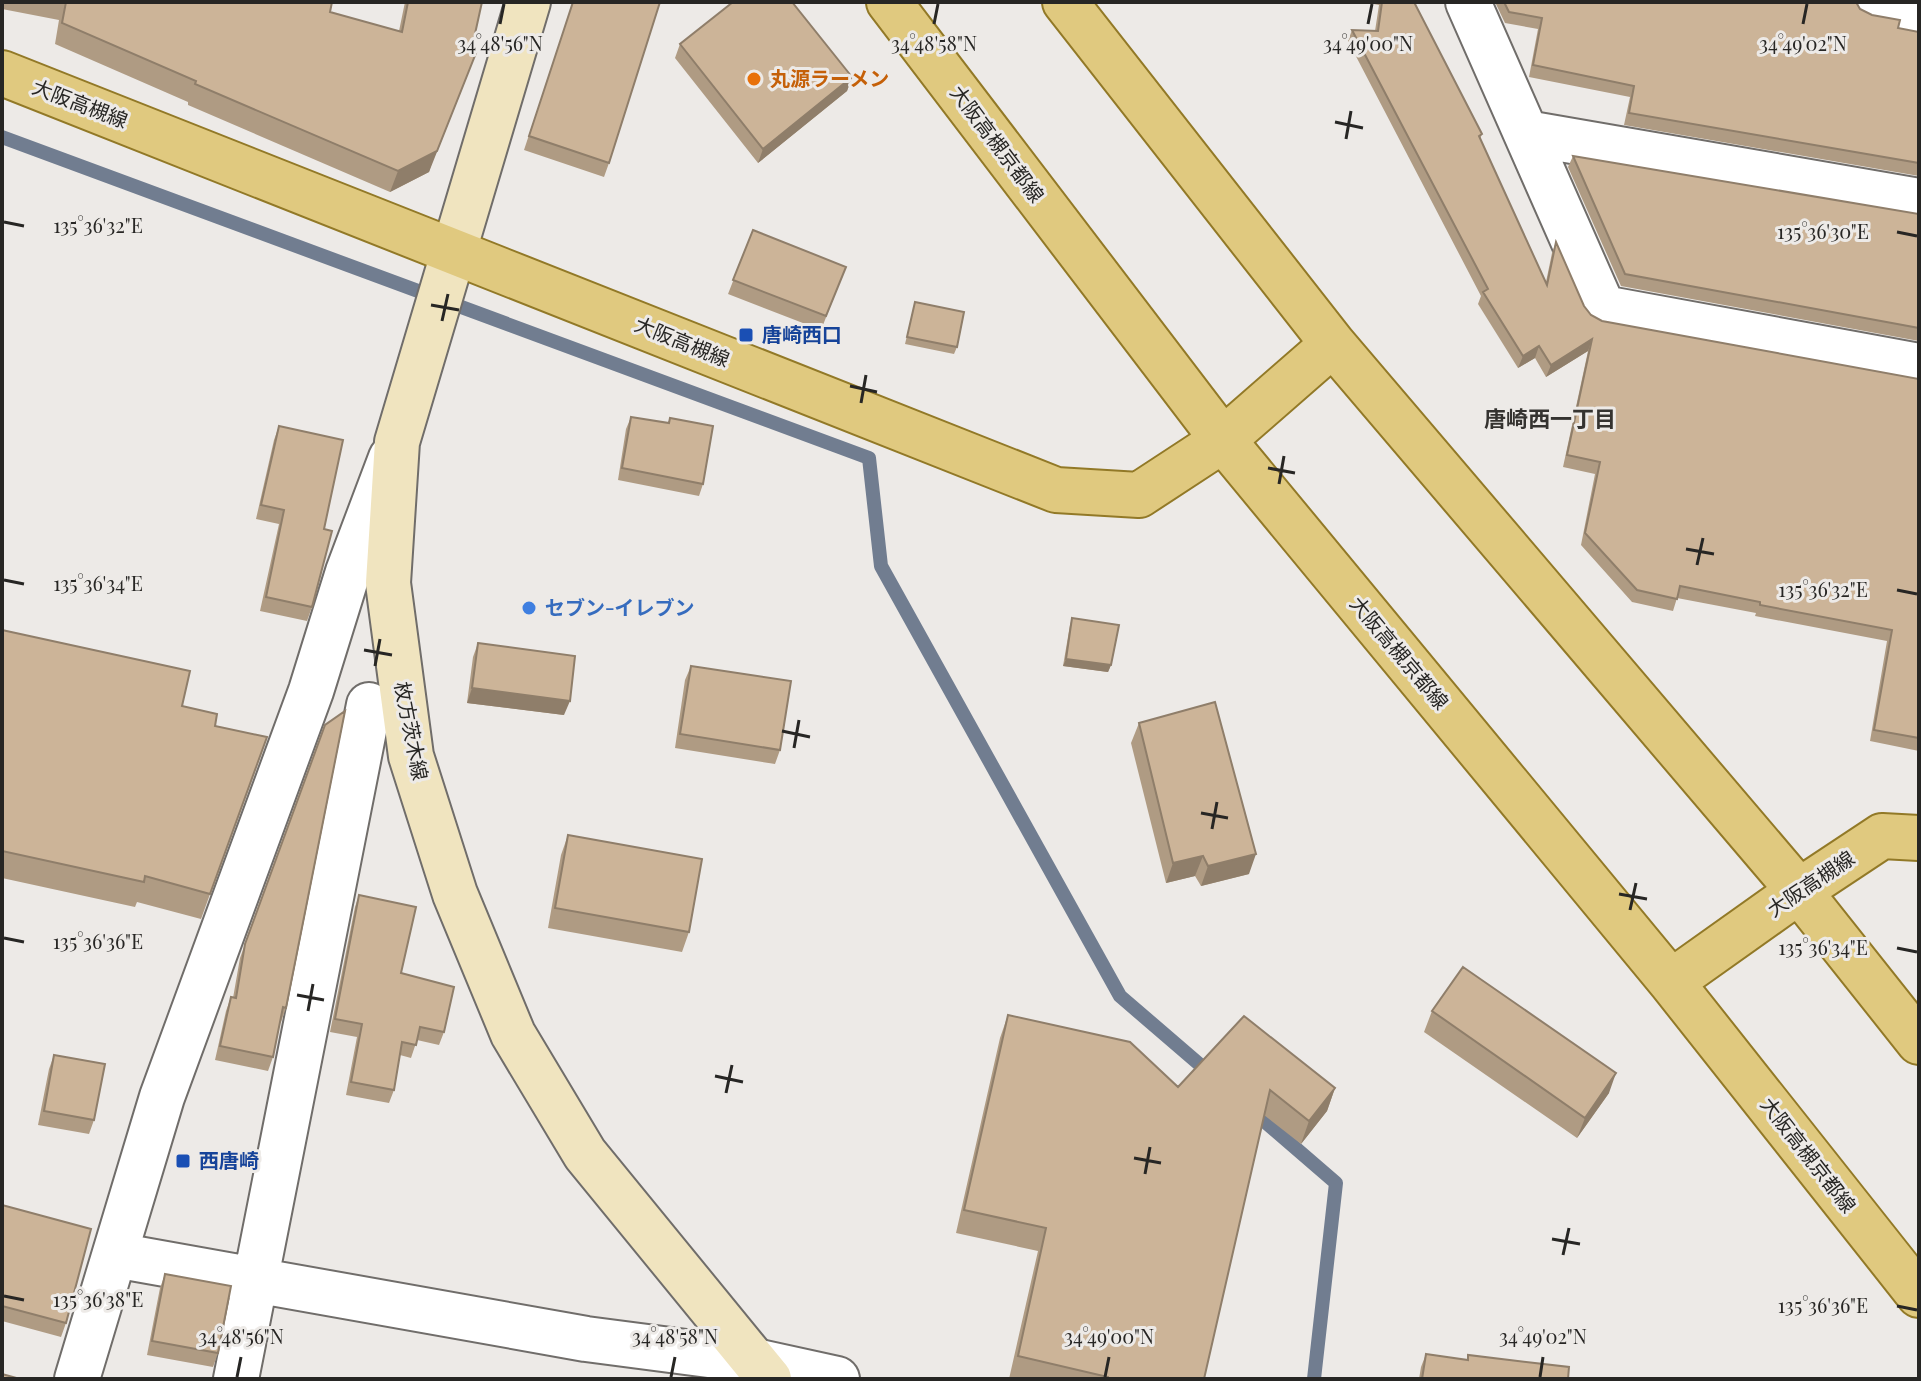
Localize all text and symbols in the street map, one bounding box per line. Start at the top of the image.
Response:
text: 34°48'56"N [457,29,543,56]
text: 34°48'58"N [891,29,977,56]
text: 34°49'00"N [1323,29,1413,56]
text: 34°49'02"N [1759,29,1847,56]
place label: 丸源ラーメン [770,64,889,91]
marker: 丸源ラーメン [745,70,763,88]
street label: 大阪高槻線 [29,72,132,133]
street label: 大阪高槻京都線 [945,79,1051,207]
text: 135°36'32"E [53,211,143,238]
text: 135°36'30"E [1777,217,1869,244]
street label: 大阪高槻線 [631,309,734,372]
place label: 唐崎西口 [762,320,842,347]
marker: 唐崎西口 [737,326,755,344]
district label: 唐崎西一丁目 [1484,403,1616,433]
text: 135°36'34"E [53,569,143,596]
text: 135°36'32"E [1778,575,1868,602]
street label: 大阪高槻京都線 [1345,590,1455,714]
place label: セブン-イレブン [545,593,695,620]
marker: セブン-イレブン [520,599,538,617]
street label: 枚方茨木線 [390,679,435,782]
street label: 大阪高槻線 [1761,844,1859,922]
text: 135°36'36"E [53,927,143,954]
text: 135°36'34"E [1778,933,1868,960]
street label: 大阪高槻京都線 [1755,1091,1863,1218]
place label: 西唐崎 [199,1146,259,1173]
marker: 西唐崎 [174,1152,192,1170]
text: 135°36'38"E [53,1285,143,1312]
text: 135°36'36"E [1778,1291,1868,1318]
text: 34°48'56"N [198,1322,284,1349]
text: 34°48'58"N [632,1322,718,1349]
text: 34°49'00"N [1064,1322,1154,1349]
text: 34°49'02"N [1499,1322,1587,1349]

